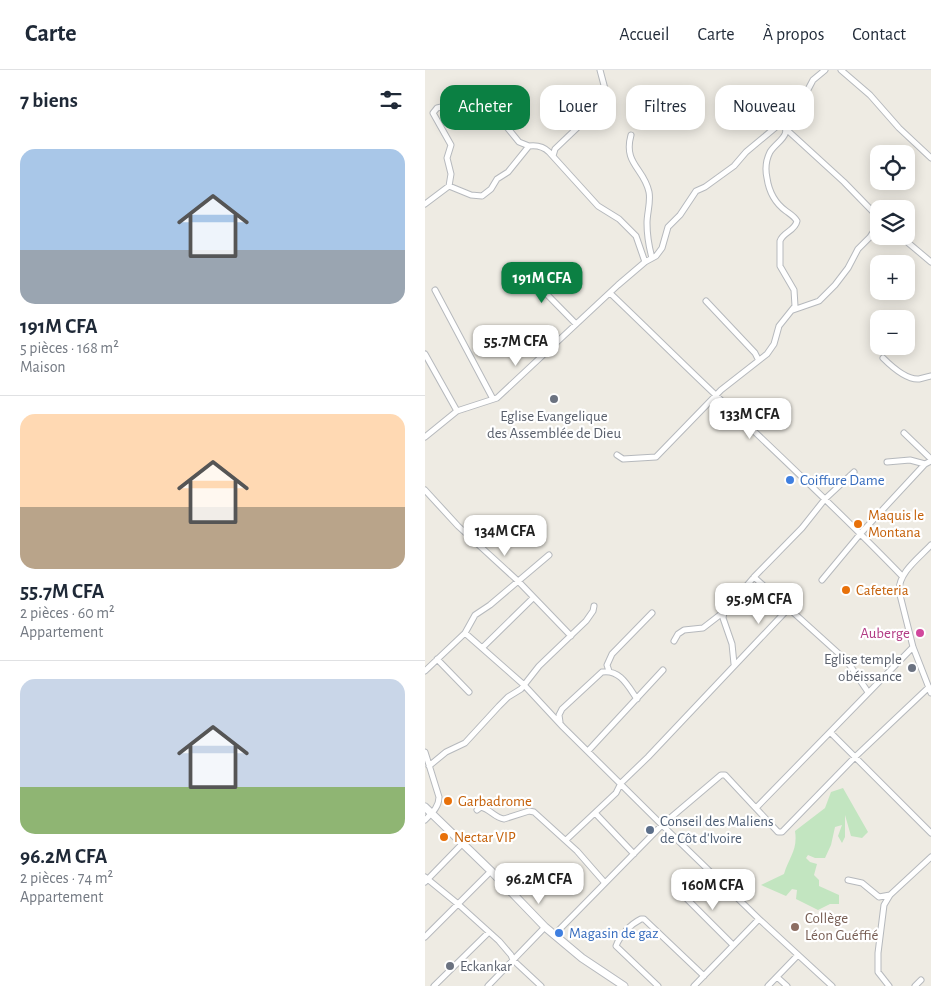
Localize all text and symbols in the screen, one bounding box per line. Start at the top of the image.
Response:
text: Carte [25,22,77,46]
text: Accueil [619,26,670,44]
text: Carte [698,26,735,44]
text: À propos [763,26,824,44]
text: Contact [852,26,906,44]
chip: Acheter [440,85,530,130]
chip: Louer [540,85,616,130]
chip: Filtres [626,85,705,130]
chip: Nouveau [715,85,814,130]
icon: filters [377,86,405,114]
text: 7 biens [20,90,78,111]
map controls [870,145,915,355]
button: locate [870,145,915,190]
icon: home [168,181,258,271]
button: layers [870,200,915,245]
button: + [870,255,915,300]
pin: 191M CFA [490,262,594,304]
text: 191M CFA [512,270,572,286]
button: − [870,310,915,355]
text: 191M CFA [20,316,98,337]
pin: 55.7M CFA [459,324,573,367]
text: 55.7M CFA [484,333,548,349]
text: 5 pièces · 168 m² [20,340,119,356]
text: Maison [20,359,66,375]
marker: Eglise Evangelique des Assemblée de Dieu [548,393,560,405]
pin: 133M CFA [698,398,802,440]
text: 133M CFA [720,406,780,422]
place label: Eglise Evangelique des Assemblée de Dieu [487,409,621,441]
icon: home [168,447,258,537]
place label: Coiffure Dame [800,473,885,488]
marker: Coiffure Dame [784,474,796,486]
place label: Maquis le Montana [868,508,924,540]
pin: 134M CFA [453,514,557,557]
marker: Maquis le Montana [852,518,864,530]
text: 134M CFA [475,523,535,539]
text: 55.7M CFA [20,581,104,602]
pin: 95.9M CFA [702,582,816,625]
place label: Cafeteria [856,583,909,598]
marker: Cafeteria [840,584,852,596]
text: 95.9M CFA [726,591,792,607]
text: 2 pièces · 60 m² [20,605,115,621]
text: Appartement [20,624,103,640]
place label: Auberge [860,626,910,641]
marker: Auberge [914,627,926,639]
place label: Eglise temple obéissance [824,652,902,684]
marker: Eglise temple obéissance [906,662,918,674]
icon: home [168,712,258,802]
place label: Garbadrome [458,794,532,809]
marker: Garbadrome [442,795,454,807]
place label: Conseil des Maliens de Côt d'Ivoire [660,814,774,846]
marker: Conseil des Maliens de Côt d'Ivoire [644,824,656,836]
place label: Nectar VIP [454,830,516,845]
marker: Nectar VIP [438,831,450,843]
text: 96.2M CFA [20,846,107,867]
pin: 96.2M CFA [482,862,596,905]
pin: 160M CFA [661,868,765,911]
text: 2 pièces · 74 m² [20,870,113,886]
text: 96.2M CFA [506,871,572,887]
text: 160M CFA [682,877,744,893]
text: Appartement [20,889,103,905]
place label: Collège Léon Guéffié [805,911,878,943]
marker: Collège Léon Guéffié [789,921,801,933]
place label: Magasin de gaz [569,926,658,941]
marker: Magasin de gaz [553,927,565,939]
place label: Eckankar [460,959,512,974]
marker: Eckankar [444,960,456,972]

